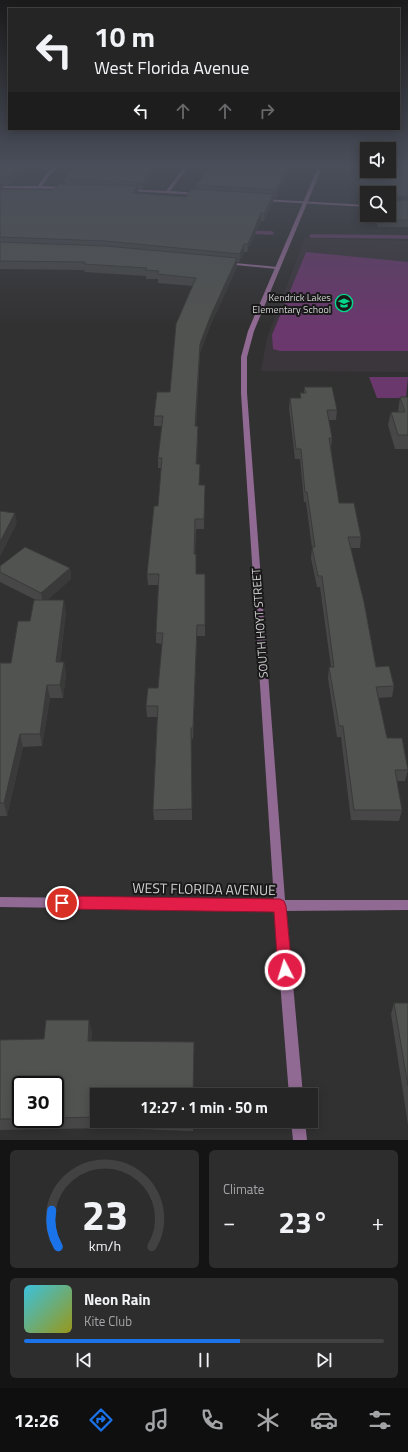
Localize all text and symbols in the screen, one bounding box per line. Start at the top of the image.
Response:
text: 10 m [94,15,155,58]
icon: left [28,24,80,76]
text: West Florida Avenue [94,54,249,81]
icon: left [130,100,152,122]
icon: ahead [172,100,194,122]
icon: ahead [214,100,236,122]
icon: right [256,100,278,122]
map controls [360,142,396,222]
button: sound [360,142,396,178]
button: search [360,186,396,222]
place label: Kendrick Lakes Elementary School [252,290,331,317]
school or university icon: Kendrick Lakes Elementary School [334,293,354,313]
street label: SOUTH HOYT STREET [246,567,273,679]
street label: WEST FLORIDA AVENUE [132,877,276,900]
pin [45,886,79,920]
icon: arrive [51,892,73,914]
position arrow [264,949,306,991]
speed limit sign: 30 [12,1076,64,1128]
text: 12:27 · 1 min · 50 m [140,1096,268,1119]
text: Climate [223,1179,264,1199]
text: 23 [81,1183,128,1246]
text: 23° [278,1199,329,1245]
text: − [223,1205,235,1239]
text: + [372,1205,384,1239]
text: km/h [88,1235,121,1257]
text: Neon Rain [84,1288,151,1311]
text: Kite Club [84,1311,132,1331]
icon: previous [73,1349,95,1371]
icon: pause [193,1349,215,1371]
icon: next [313,1349,335,1371]
icon: directions [87,1406,115,1434]
icon: music [143,1406,171,1434]
icon: phone [198,1406,226,1434]
icon: climate [254,1406,282,1434]
icon: car [310,1406,338,1434]
icon: filters [366,1406,394,1434]
text: 12:26 [14,1407,59,1434]

